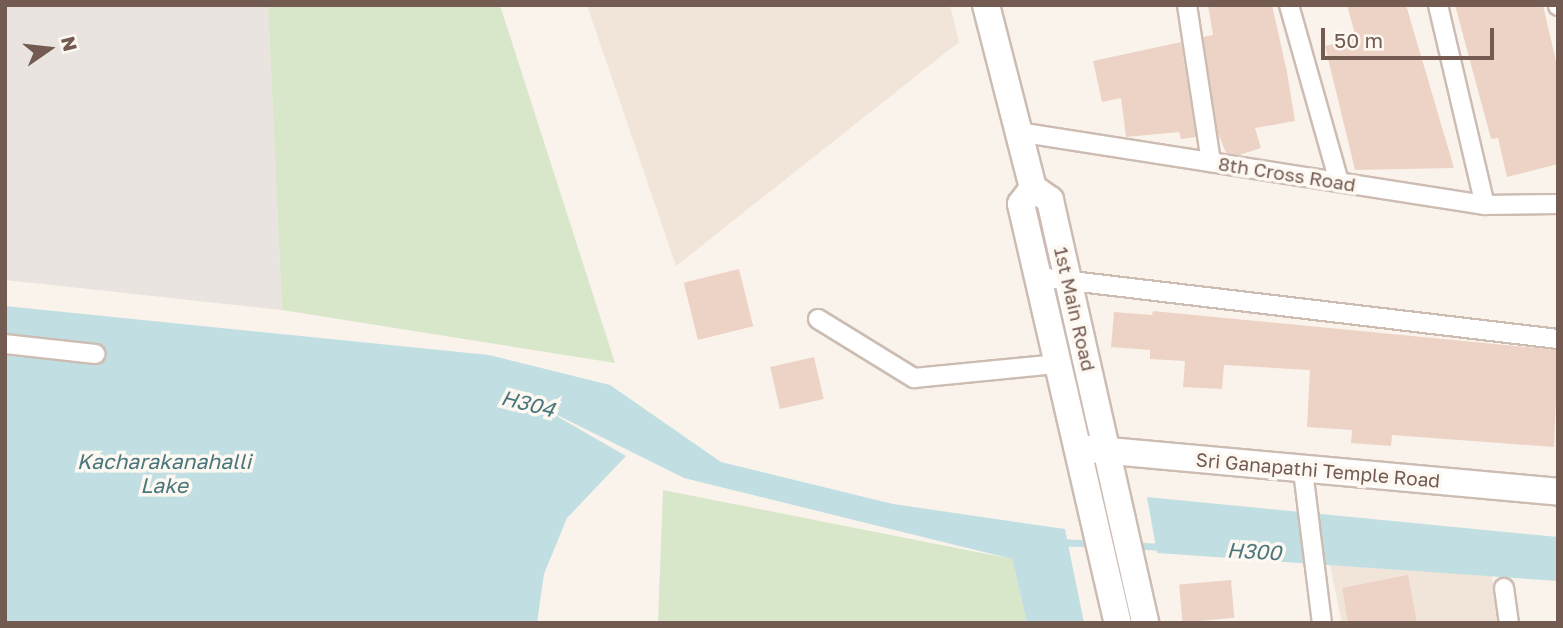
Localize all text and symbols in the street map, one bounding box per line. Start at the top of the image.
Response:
north arrow [14,14,84,84]
scale bar [1325,14,1498,58]
text: 50 m [1334,27,1383,53]
text: N [57,34,83,54]
street label: 8th Cross Road [1217,152,1357,196]
street label: 1st Main Road [1050,245,1100,373]
water label: H304 [499,384,557,422]
water label: Kacharakanahalli Lake [77,448,251,498]
street label: Sri Ganapathi Temple Road [1195,448,1441,492]
water label: H300 [1226,537,1282,565]

